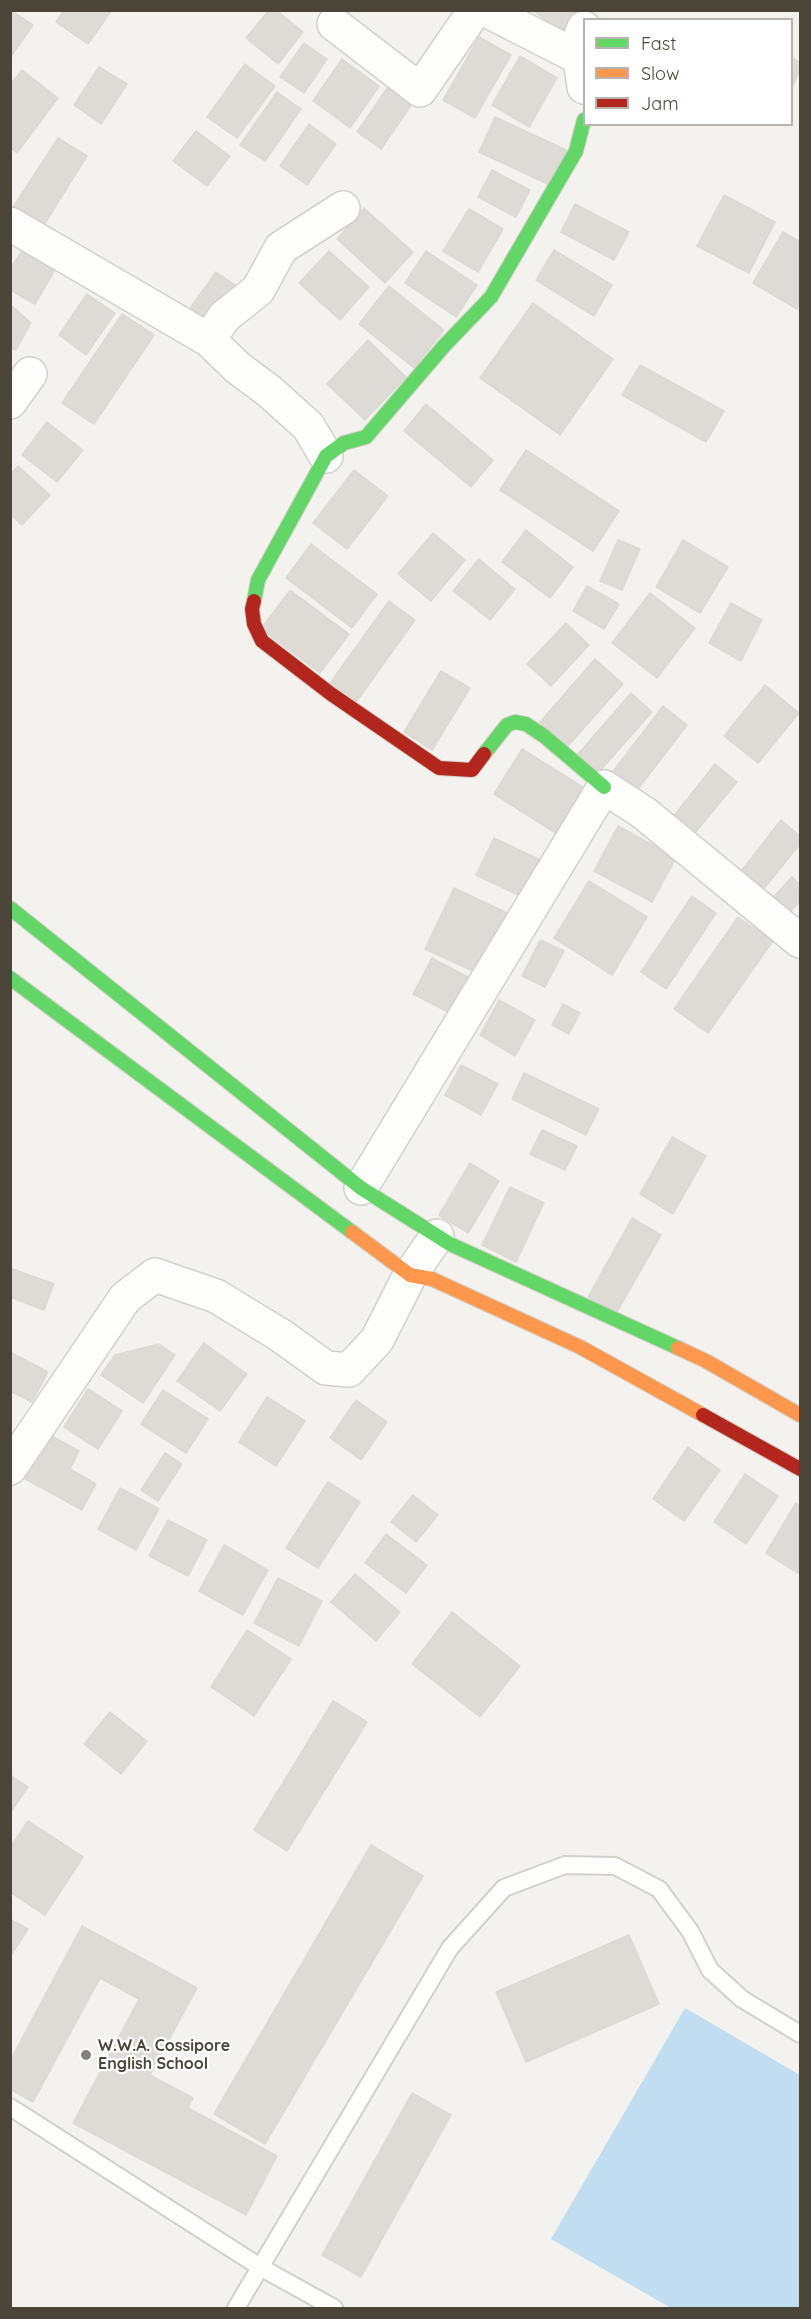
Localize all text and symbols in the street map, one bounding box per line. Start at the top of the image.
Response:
legend [583,18,793,126]
text: Fast [641,32,676,55]
text: Slow [641,62,679,85]
text: Jam [641,92,679,115]
place label: W.W.A. Cossipore English School [98,2036,230,2074]
marker: W.W.A. Cossipore English School [79,2048,93,2062]

